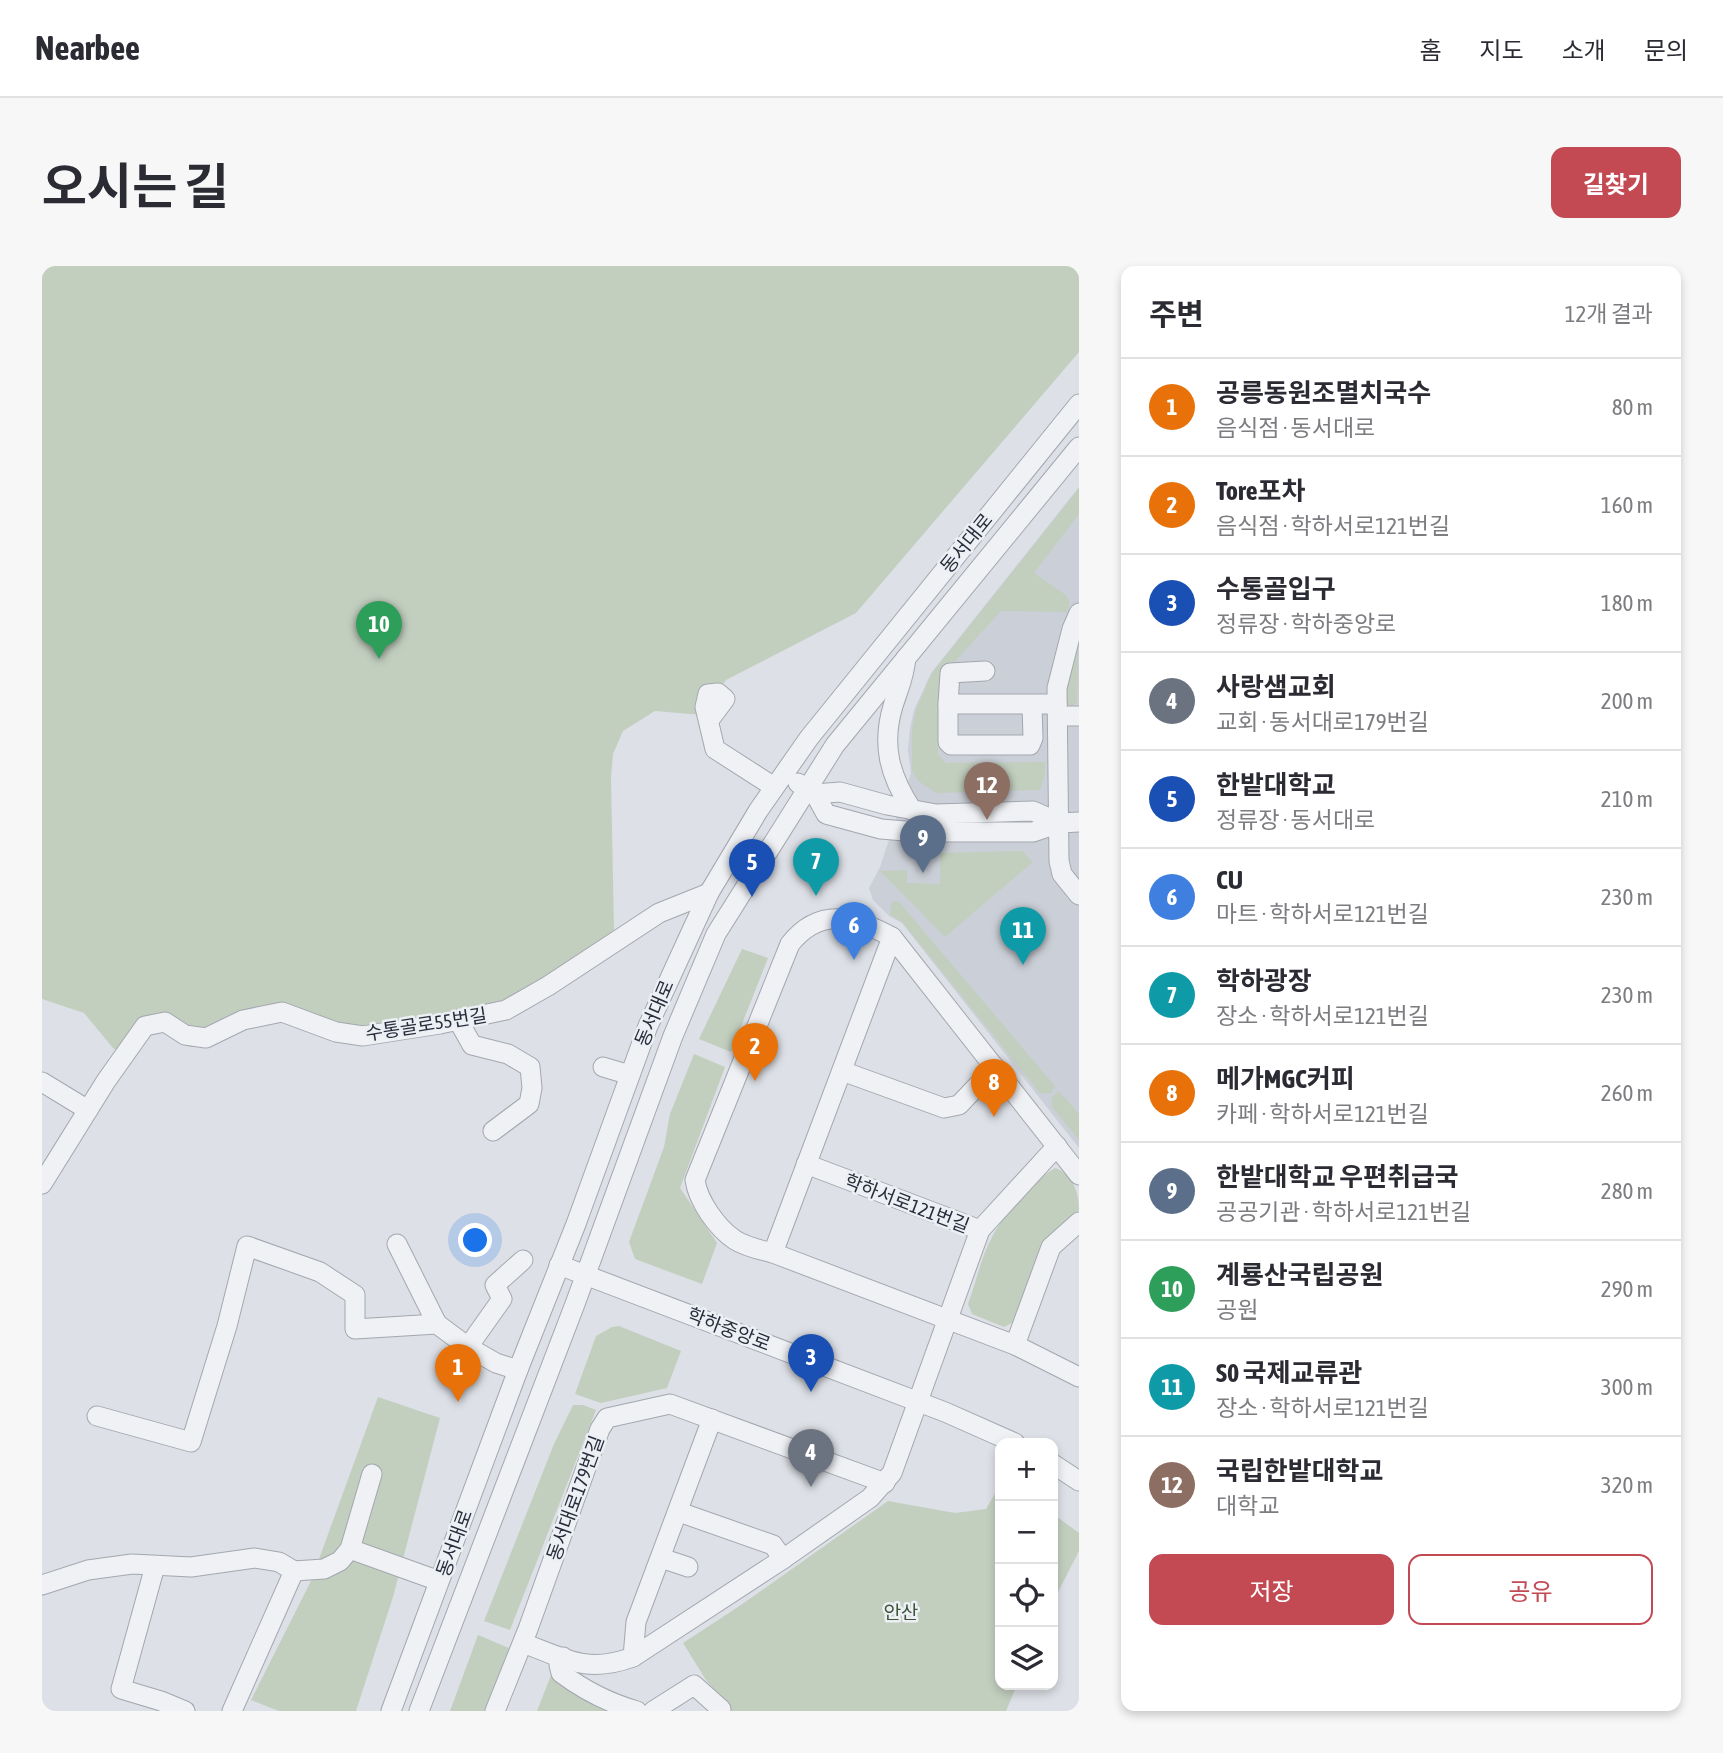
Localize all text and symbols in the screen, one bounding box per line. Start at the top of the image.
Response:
text: Nearbee [35,29,140,67]
text: 홈 [1419,37,1441,64]
text: 지도 [1479,37,1524,64]
text: 소개 [1562,37,1606,64]
text: 문의 [1644,37,1688,64]
button: 길찾기 [1551,147,1681,218]
text: 오시는 길 [42,158,229,214]
text: 주변 [1149,297,1204,331]
text: 12개 결과 [1565,301,1653,327]
text: 공릉동원조멸치국수 [1216,378,1431,408]
text: 1 [1167,394,1177,420]
text: 80 m [1612,394,1653,420]
text: 음식점 · 동서대로 [1216,415,1375,441]
text: Tore포차 [1216,476,1305,506]
text: 2 [1167,492,1177,518]
text: 160 m [1601,492,1653,518]
street label: 동서대로 [935,509,997,577]
text: 음식점 · 학하서로121번길 [1216,513,1450,539]
text: 수통골입구 [1216,574,1336,604]
text: 3 [1167,590,1177,616]
text: 180 m [1601,590,1653,616]
pin: 10 [356,601,402,659]
text: 정류장 · 학하중앙로 [1216,611,1397,637]
text: 사랑샘교회 [1216,672,1336,702]
text: 4 [1167,688,1177,714]
text: 200 m [1601,688,1653,714]
text: 교회 · 동서대로179번길 [1216,709,1429,735]
pin: 12 [964,762,1010,820]
text: 한밭대학교 [1216,770,1336,800]
text: 5 [1167,786,1177,812]
text: 210 m [1601,786,1653,812]
text: 정류장 · 동서대로 [1216,807,1375,833]
pin: 9 [900,815,946,873]
pin: 7 [793,838,839,896]
pin: 5 [729,839,775,897]
text: CU [1216,865,1243,895]
text: 6 [1167,884,1177,910]
text: 230 m [1601,884,1653,910]
text: 마트 · 학하서로121번길 [1216,901,1429,927]
pin: 6 [831,902,877,960]
pin: 11 [1000,907,1046,965]
text: 학하광장 [1216,966,1312,996]
street label: 동서대로 [630,977,678,1049]
text: 7 [1167,982,1177,1008]
text: 230 m [1601,982,1653,1008]
text: 장소 · 학하서로121번길 [1216,1003,1429,1029]
street label: 수통골로55번길 [364,1004,488,1044]
pin: 2 [732,1023,778,1081]
pin: 8 [971,1059,1017,1117]
text: 메가MGC커피 [1216,1064,1355,1094]
text: 8 [1167,1080,1177,1106]
text: 260 m [1601,1080,1653,1106]
text: 카페 · 학하서로121번길 [1216,1101,1429,1127]
text: 한밭대학교 우편취급국 [1216,1162,1459,1192]
street label: 학하서로121번길 [842,1169,972,1237]
text: 9 [1167,1178,1177,1204]
text: 280 m [1601,1178,1653,1204]
text: 공공기관 · 학하서로121번길 [1216,1199,1471,1225]
your location [458,1223,492,1257]
text: 계룡산국립공원 [1216,1260,1383,1290]
text: 10 [1161,1276,1183,1302]
text: 290 m [1601,1276,1653,1302]
text: 공원 [1216,1297,1258,1323]
street label: 학하중앙로 [684,1303,774,1355]
pin: 3 [788,1334,834,1392]
pin: 1 [435,1344,481,1402]
text: S0 국제교류관 [1216,1358,1362,1388]
text: 11 [1161,1374,1183,1400]
text: 300 m [1601,1374,1653,1400]
text: 장소 · 학하서로121번길 [1216,1395,1429,1421]
pin: 4 [788,1429,834,1487]
street label: 동서대로179번길 [542,1432,608,1564]
map controls [995,1438,1058,1690]
button: + [995,1438,1058,1501]
text: 국립한밭대학교 [1216,1456,1383,1486]
text: 12 [1161,1472,1183,1498]
text: 320 m [1601,1472,1653,1498]
text: 대학교 [1216,1493,1279,1519]
button: − [995,1501,1058,1564]
street label: 동서대로 [432,1506,476,1580]
button: 저장 [1149,1554,1394,1625]
button: 공유 [1408,1554,1653,1625]
button: locate [995,1564,1058,1627]
park label: 안산 [884,1601,918,1623]
button: layers [995,1627,1058,1690]

